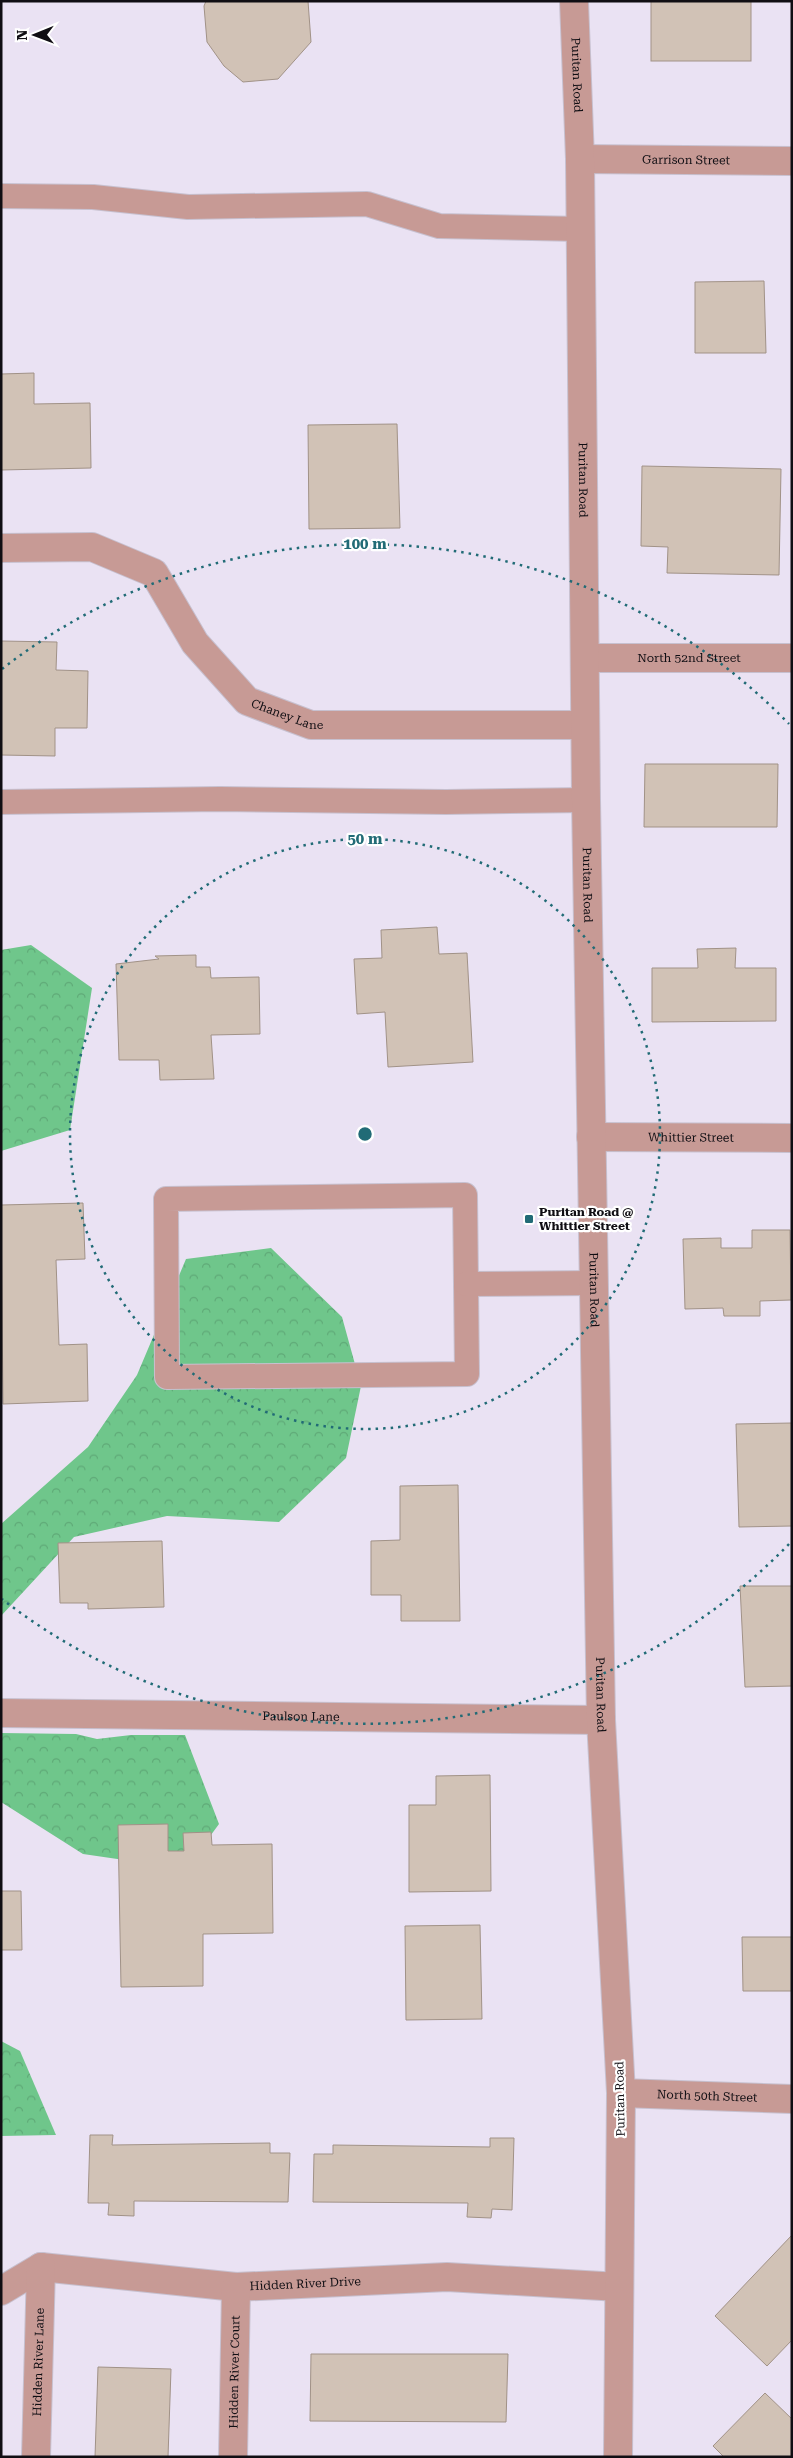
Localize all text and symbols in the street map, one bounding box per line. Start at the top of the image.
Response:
north arrow [10,10,60,60]
text: N [14,29,30,41]
street label: Puritan Road [568,37,585,113]
street label: Garrison Street [642,153,731,167]
street label: Puritan Road [576,442,590,518]
text: 100 m [343,535,387,553]
street label: North 52nd Street [637,651,741,665]
street label: Chaney Lane [249,696,324,732]
text: 50 m [347,830,383,848]
street label: Puritan Road [580,847,595,923]
centre of rings [356,1125,374,1143]
street label: Whittier Street [648,1130,734,1145]
place label: Puritan Road @ Whittier Street [539,1205,633,1233]
marker: Puritan Road @ Whittier Street [523,1213,535,1225]
street label: Puritan Road [586,1252,602,1328]
street label: Puritan Road [593,1657,609,1733]
street label: Paulson Lane [262,1709,340,1724]
street label: Puritan Road [612,2061,628,2137]
street label: North 50th Street [657,2087,758,2105]
street label: Hidden River Drive [249,2274,362,2293]
street label: Hidden River Lane [30,2307,47,2416]
street label: Hidden River Court [227,2315,243,2429]

